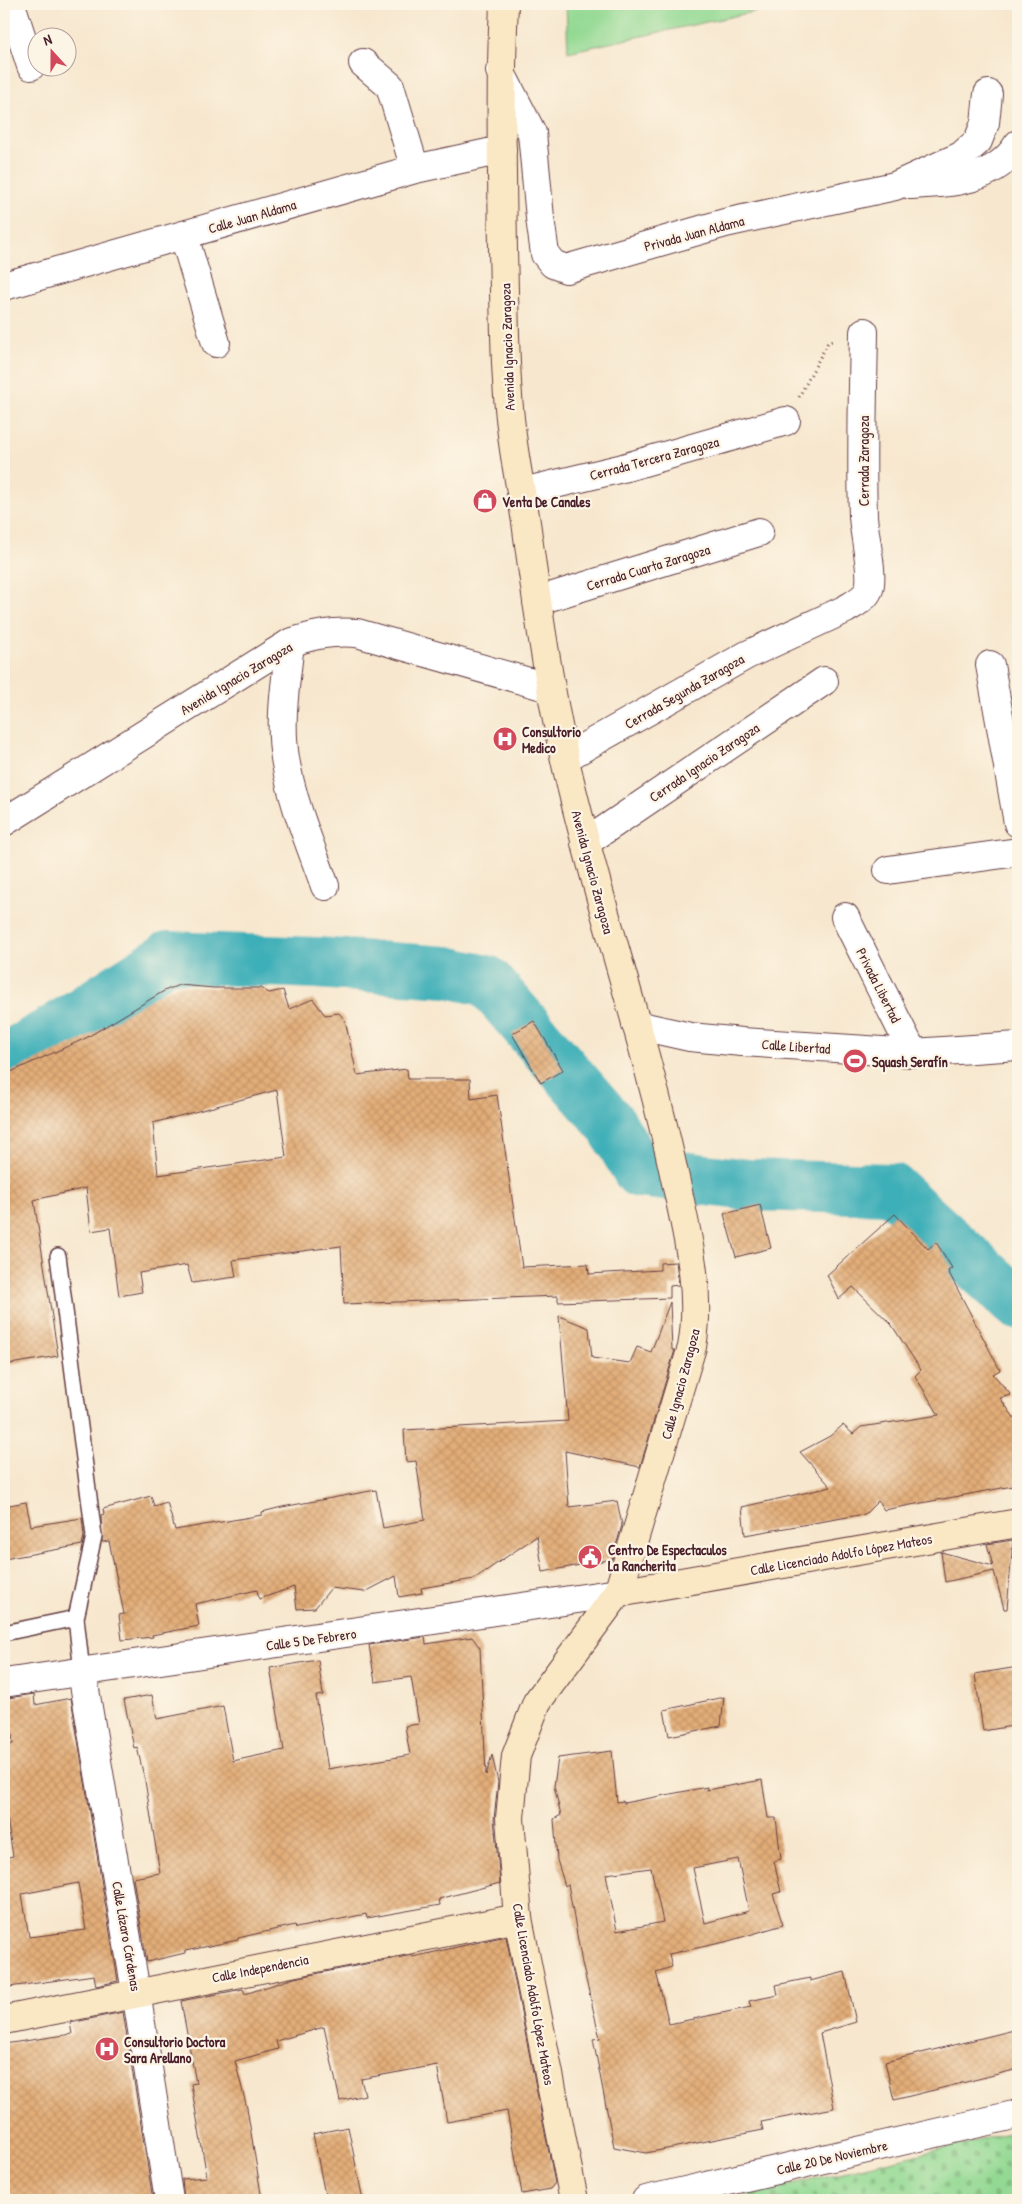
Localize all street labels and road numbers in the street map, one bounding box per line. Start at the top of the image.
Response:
street label: Calle Juan Aldama [206,194,299,238]
street label: Privada Juan Aldama [642,210,747,255]
street label: Avenida Ignacio Zaragoza [495,283,520,411]
street label: Cerrada Zaragoza [854,415,874,506]
street label: Cerrada Tercera Zaragoza [587,431,721,485]
street label: Cerrada Cuarta Zaragoza [584,539,713,596]
street label: Avenida Ignacio Zaragoza [177,637,296,720]
street label: Cerrada Segunda Zaragoza [621,649,748,734]
street label: Cerrada Ignacio Zaragoza [645,718,764,807]
street label: Avenida Ignacio Zaragoza [566,808,619,937]
street label: Privada Libertad [852,944,906,1026]
street label: Calle Libertad [761,1034,832,1058]
street label: Calle Ignacio Zaragoza [656,1326,705,1442]
street label: Calle Licenciado Adolfo López Mateos [749,1529,934,1580]
street label: Calle 5 De Febrero [265,1623,358,1655]
street label: Calle Lázaro Cárdenas [108,1880,146,1992]
street label: Calle Licenciado Adolfo López Mateos [508,1902,559,2087]
street label: Calle Independencia [210,1949,311,1988]
street label: Calle 20 De Noviembre [775,2135,890,2179]

